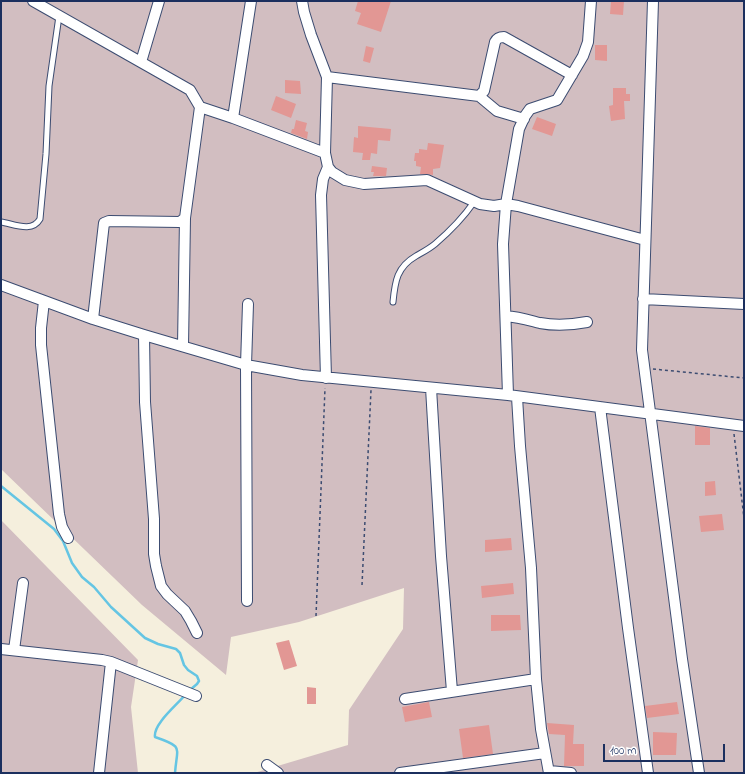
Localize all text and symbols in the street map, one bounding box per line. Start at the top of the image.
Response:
scale bar [605,736,727,762]
text: 100 m [610,742,637,760]

